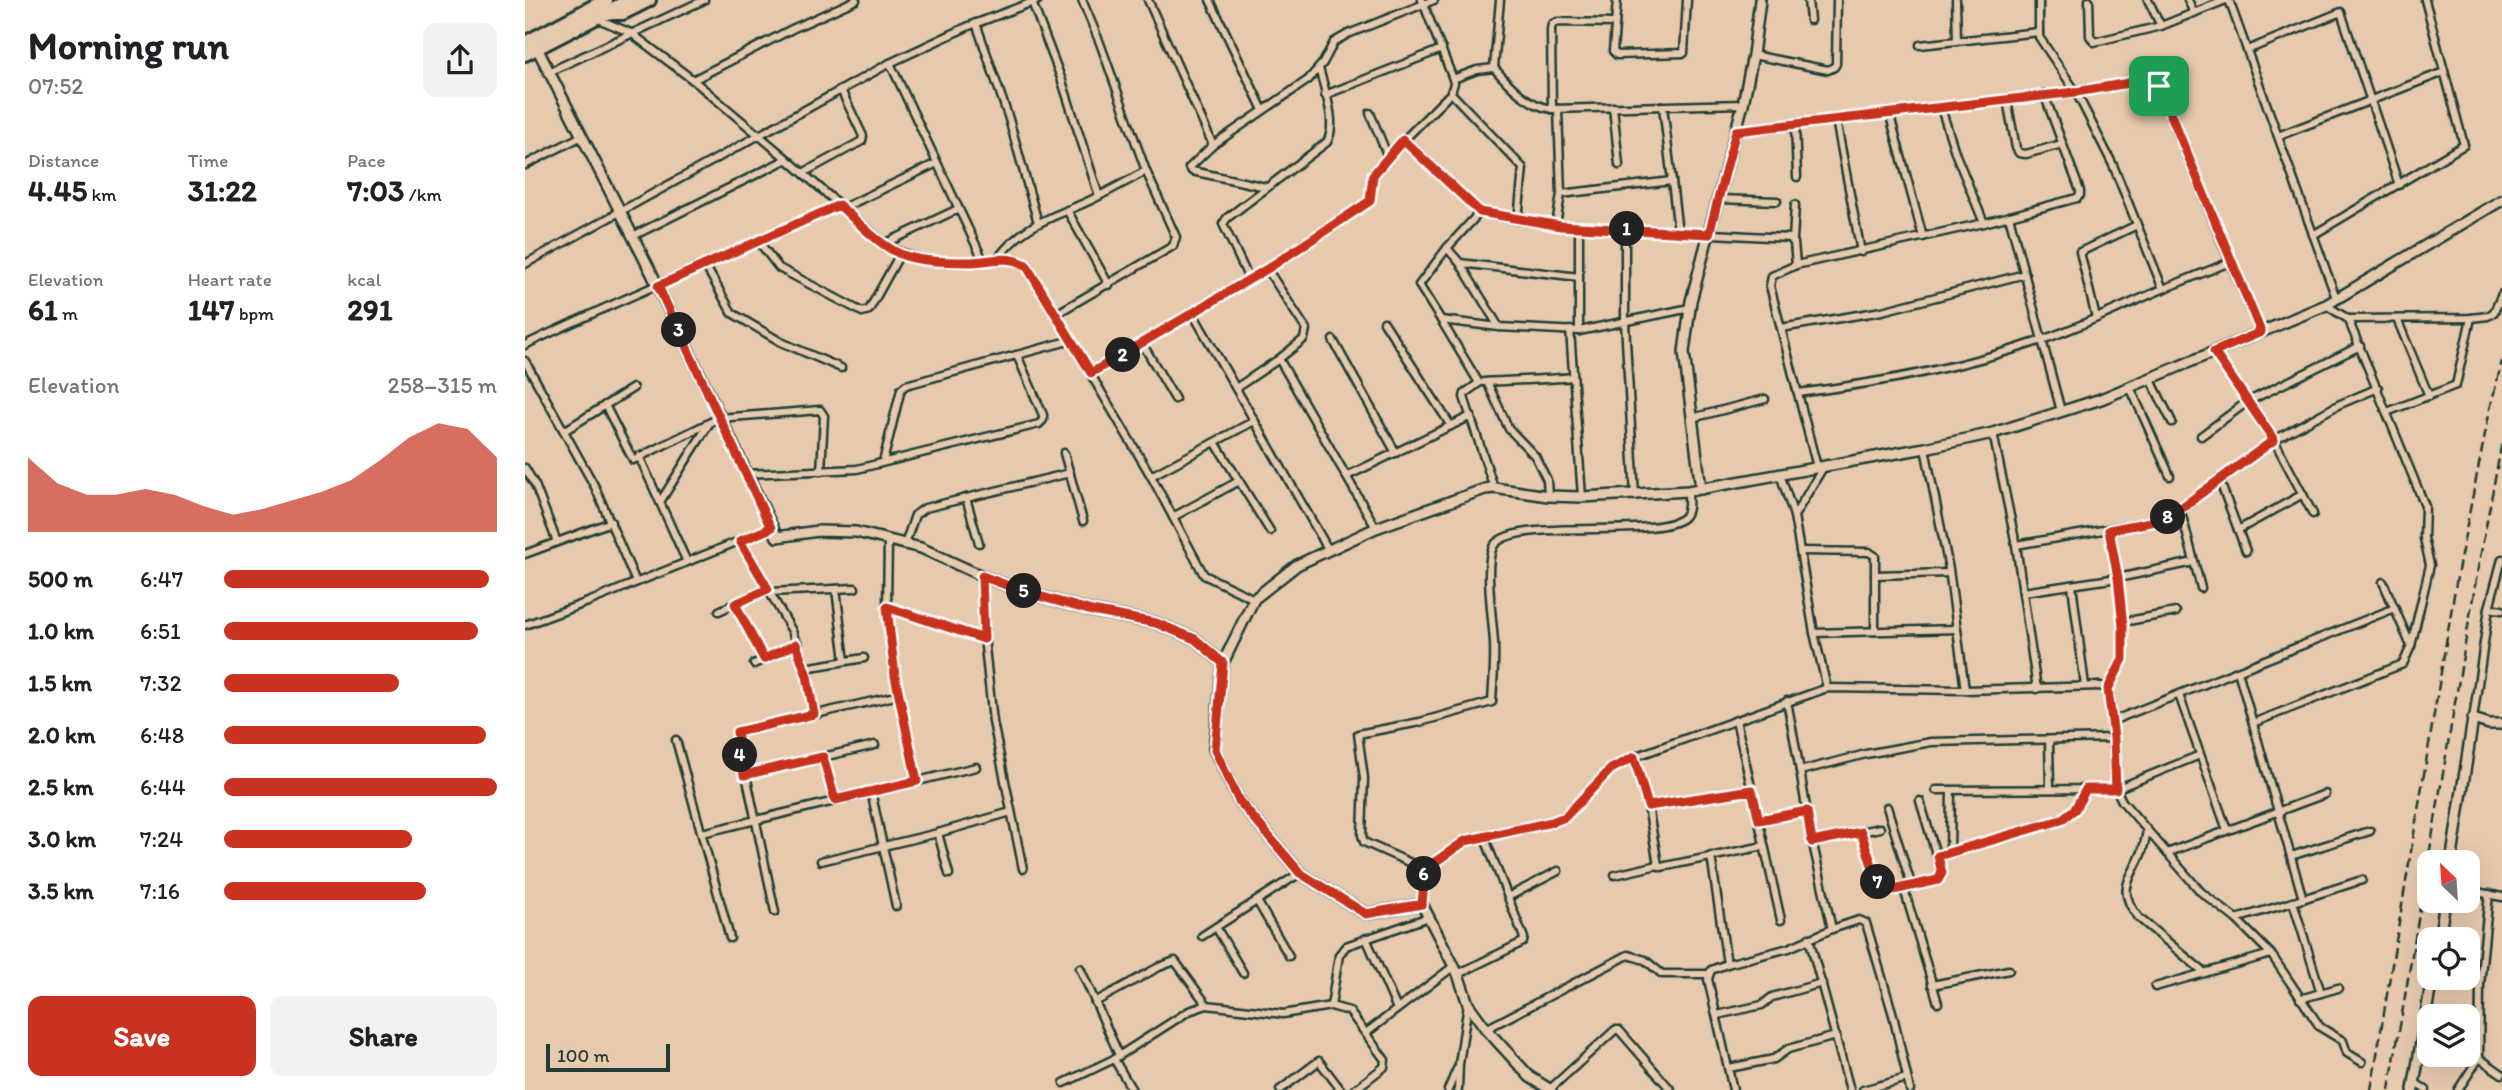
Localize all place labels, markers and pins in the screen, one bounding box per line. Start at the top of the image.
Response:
pin [2129,56,2189,116]
pin: 1 [1609,212,1645,246]
pin: 3 [661,312,697,348]
pin: 2 [1105,338,1141,372]
pin: 8 [2151,500,2185,534]
pin: 5 [1007,574,1041,608]
pin: 4 [723,738,757,772]
pin: 6 [1406,856,1441,892]
pin: 7 [1861,864,1895,900]

